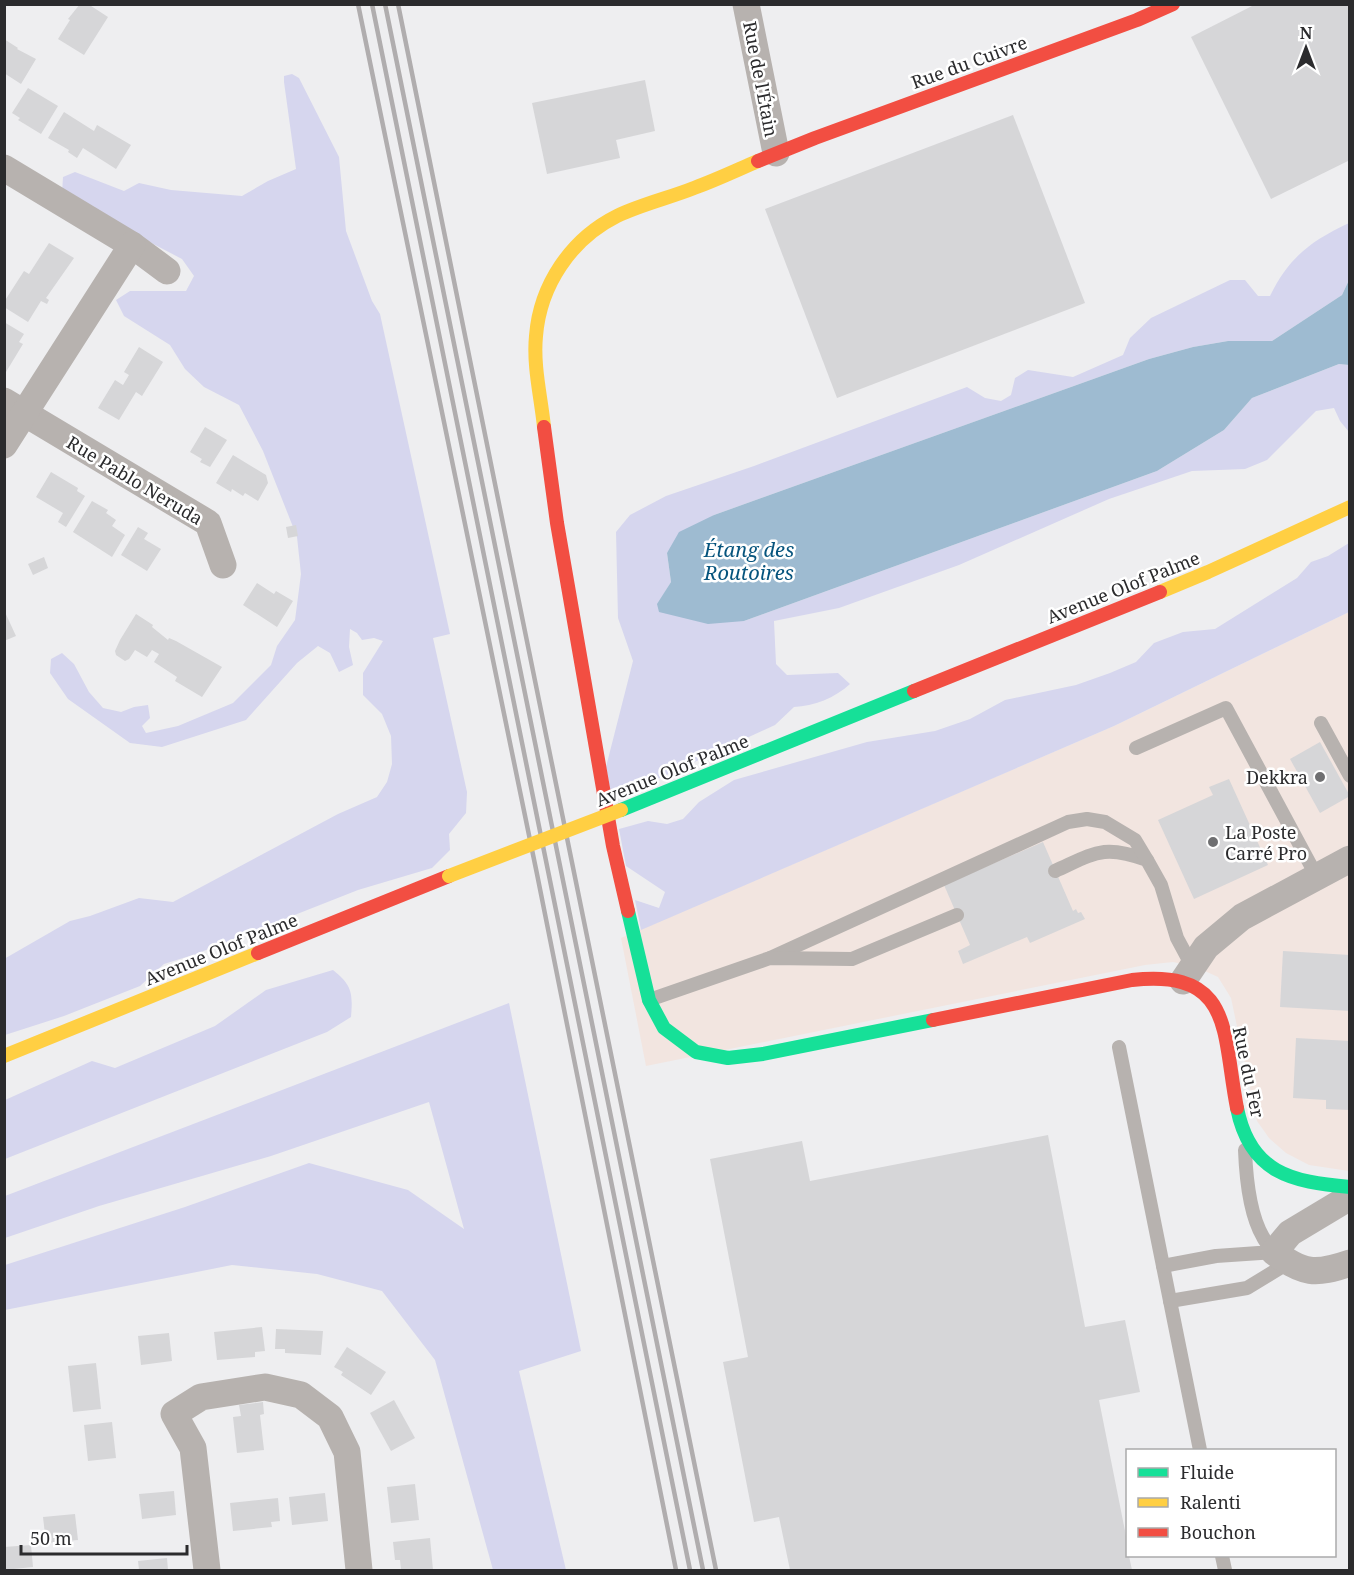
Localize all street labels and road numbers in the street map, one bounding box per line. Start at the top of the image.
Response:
street label: Rue de l'Étain [738,19,784,139]
street label: Rue du Cuivre [908,30,1030,94]
street label: Rue Pablo Neruda [63,430,207,530]
street label: Avenue Olof Palme [1043,545,1203,629]
street label: Avenue Olof Palme [592,728,752,812]
street label: Avenue Olof Palme [141,907,301,991]
street label: Rue du Fer [1228,1024,1270,1120]

